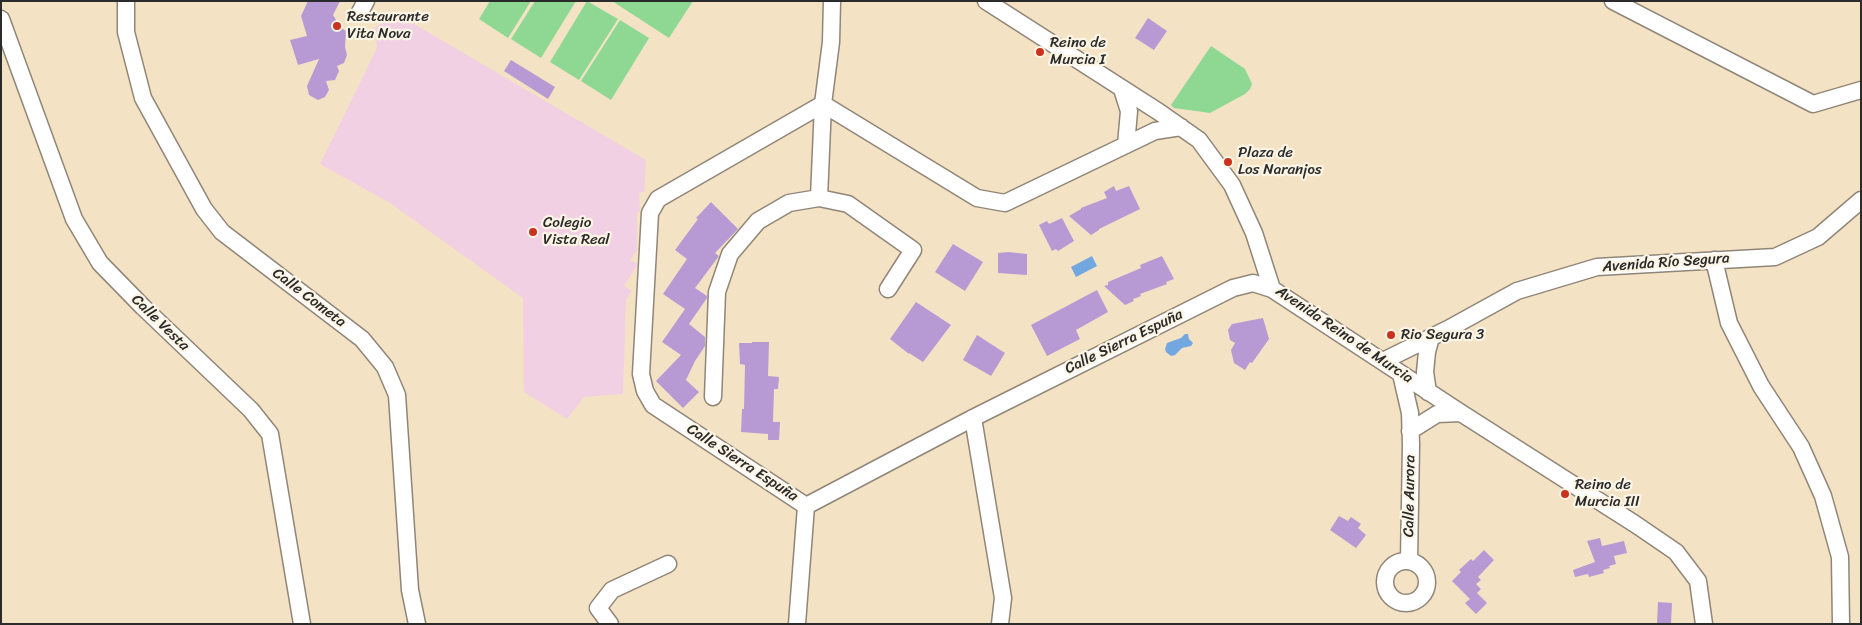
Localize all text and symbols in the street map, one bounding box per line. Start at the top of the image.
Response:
place label: Restaurante Vita Nova [347,8,429,43]
marker: Restaurante Vita Nova [331,20,343,32]
place label: Reino de Murcia I [1050,34,1106,69]
marker: Reino de Murcia I [1034,46,1046,58]
place label: Plaza de Los Naranjos [1238,144,1322,179]
marker: Plaza de Los Naranjos [1222,156,1234,168]
place label: Colegio Vista Real [543,214,610,249]
marker: Colegio Vista Real [527,226,539,238]
street label: Avenida Río Segura [1602,250,1730,276]
street label: Calle Cometa [269,265,349,331]
street label: Avenida Reino de Murcia [1272,282,1416,388]
street label: Calle Vesta [127,291,193,355]
street label: Calle Sierra Espuña [1062,306,1186,378]
place label: Rio Segura 3 [1401,326,1484,344]
marker: Rio Segura 3 [1385,329,1397,341]
street label: Calle Sierra Espuña [683,420,801,506]
street label: Calle Aurora [1400,455,1420,537]
place label: Reino de Murcia III [1575,476,1640,511]
marker: Reino de Murcia III [1559,488,1571,500]

